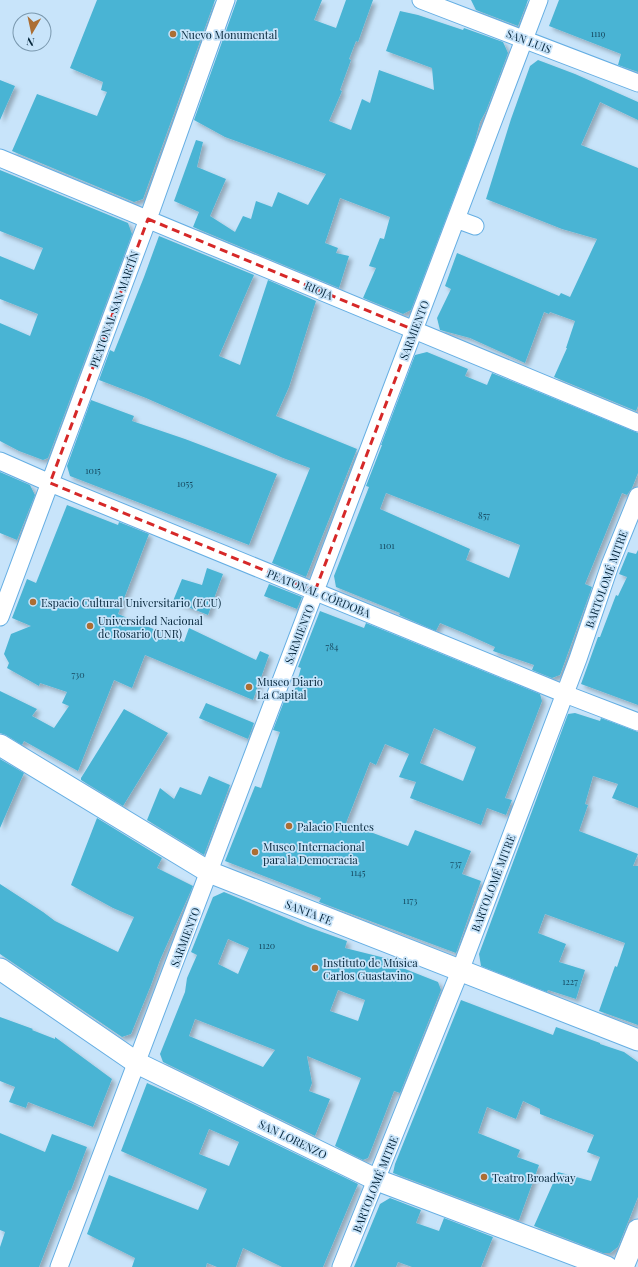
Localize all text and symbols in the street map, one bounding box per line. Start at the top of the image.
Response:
north arrow [12,12,52,52]
street label: SAN LUIS [504,26,554,56]
place label: Nuevo Monumental [181,27,277,42]
house number: 1119 [591,27,606,39]
marker: Nuevo Monumental [168,29,178,39]
text: N [25,34,35,50]
street label: PEATONAL SAN MARTÍN [86,249,142,369]
street label: RIOJA [303,277,335,303]
street label: SARMIENTO [396,298,432,362]
house number: 1015 [85,464,101,476]
house number: 1055 [177,477,193,489]
house number: 857 [478,509,490,521]
street label: BARTOLOMÉ MITRE [581,528,631,630]
house number: 1101 [379,539,395,551]
street label: PEATONAL CÓRDOBA [265,565,373,621]
place label: Espacio Cultural Universitario (ECU) [41,595,221,610]
marker: Espacio Cultural Universitario (ECU) [28,597,38,607]
street label: SARMIENTO [281,602,317,666]
place label: Universidad Nacional de Rosario (UNR) [98,613,203,641]
marker: Universidad Nacional de Rosario (UNR) [85,621,95,631]
house number: 784 [326,640,339,652]
house number: 730 [71,668,85,680]
place label: Museo Diario La Capital [257,674,323,702]
marker: Museo Diario La Capital [244,682,254,692]
place label: Palacio Fuentes [297,819,374,834]
marker: Palacio Fuentes [284,821,294,831]
street label: BARTOLOMÉ MITRE [468,832,519,934]
place label: Museo Internacional para la Democracia [263,839,365,867]
marker: Museo Internacional para la Democracia [250,847,260,857]
house number: 737 [450,857,462,869]
house number: 1145 [351,866,366,878]
house number: 1173 [403,894,417,906]
street label: SANTA FE [283,896,335,928]
street label: SARMIENTO [167,905,203,969]
house number: 1120 [259,939,275,951]
place label: Instituto de Música Carlos Guastavino [323,955,418,983]
marker: Instituto de Música Carlos Guastavino [310,963,320,973]
house number: 1227 [562,975,578,987]
street label: SAN LORENZO [256,1116,330,1162]
street label: BARTOLOMÉ MITRE [349,1133,401,1235]
place label: Teatro Broadway [492,1170,576,1185]
marker: Teatro Broadway [479,1172,489,1182]

